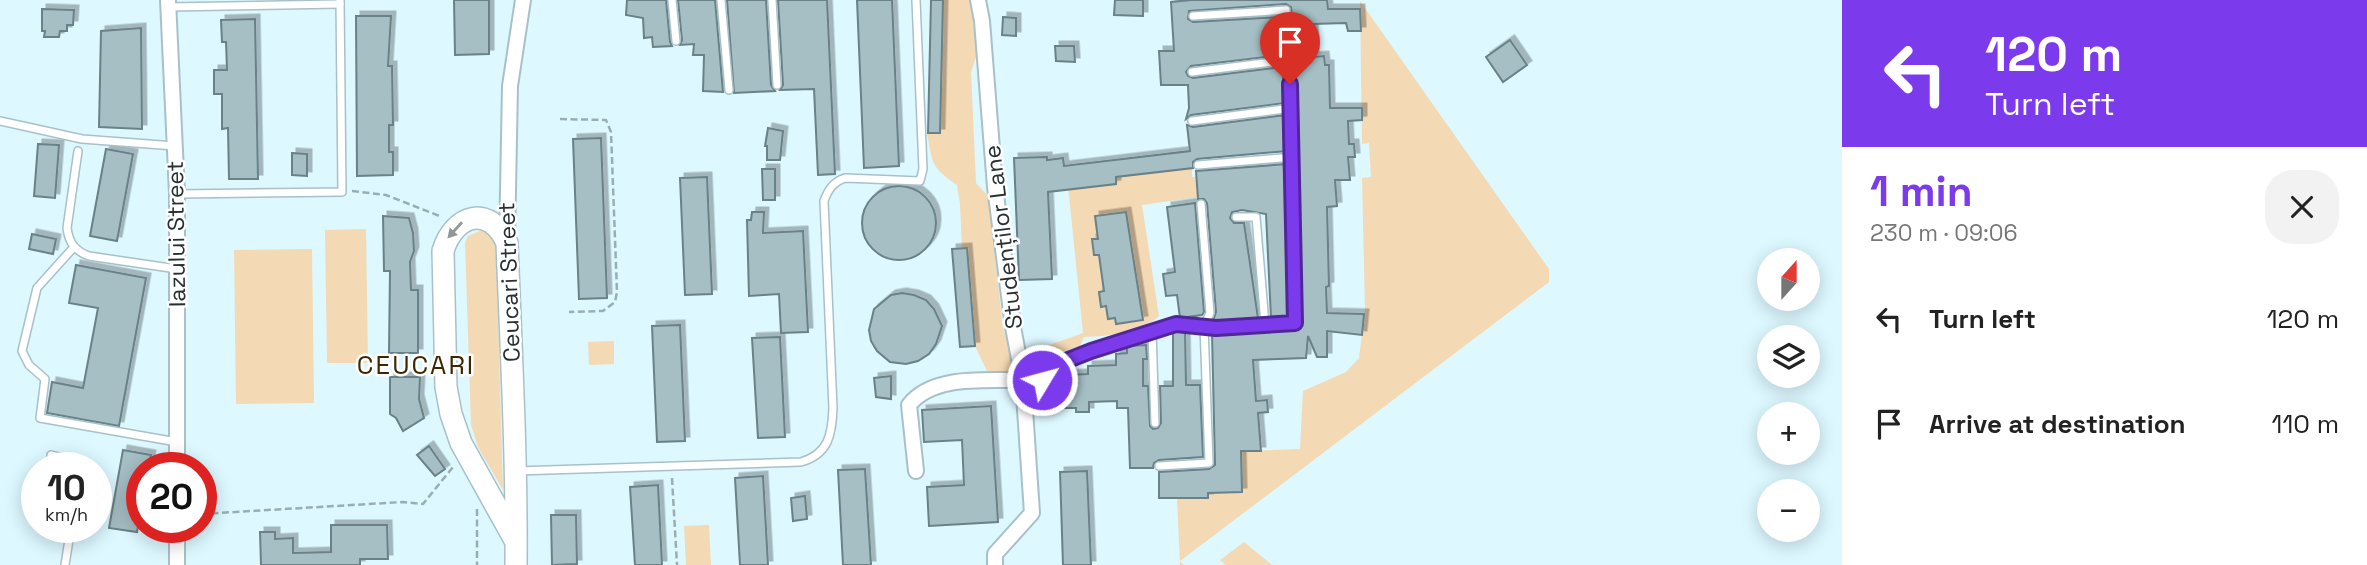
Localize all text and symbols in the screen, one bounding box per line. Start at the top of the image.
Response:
pin [1260,12.0,1320,84]
icon: arrive [1271,23,1309,61]
text: 120 m [1985,23,2122,85]
icon: left [1870,28,1961,119]
text: Turn left [1985,84,2115,124]
street label: Studenților Lane [977,143,1029,331]
street label: Iazului Street [160,161,192,307]
text: 1 min [1870,165,1973,218]
button: close [2265,170,2339,244]
street label: Ceucari Street [491,202,527,362]
text: 230 m · 09:06 [1870,218,2018,248]
one-way arrow [447,221,463,239]
north arrow [1757,248,1820,312]
map controls [1757,248,1820,542]
icon: left [1870,300,1908,338]
text: Turn left [1929,302,2036,336]
text: 120 m [2267,302,2339,336]
button: layers [1757,325,1820,388]
position arrow [1005,343,1079,417]
district label: CEUCARI [357,348,475,382]
button: + [1757,402,1820,465]
icon: arrive [1870,405,1908,443]
text: Arrive at destination [1929,407,2186,441]
text: 110 m [2272,407,2339,441]
speed limit sign: 20 [126,452,217,543]
text: 10 [47,466,86,510]
button: − [1757,479,1820,542]
text: km/h [45,503,88,526]

